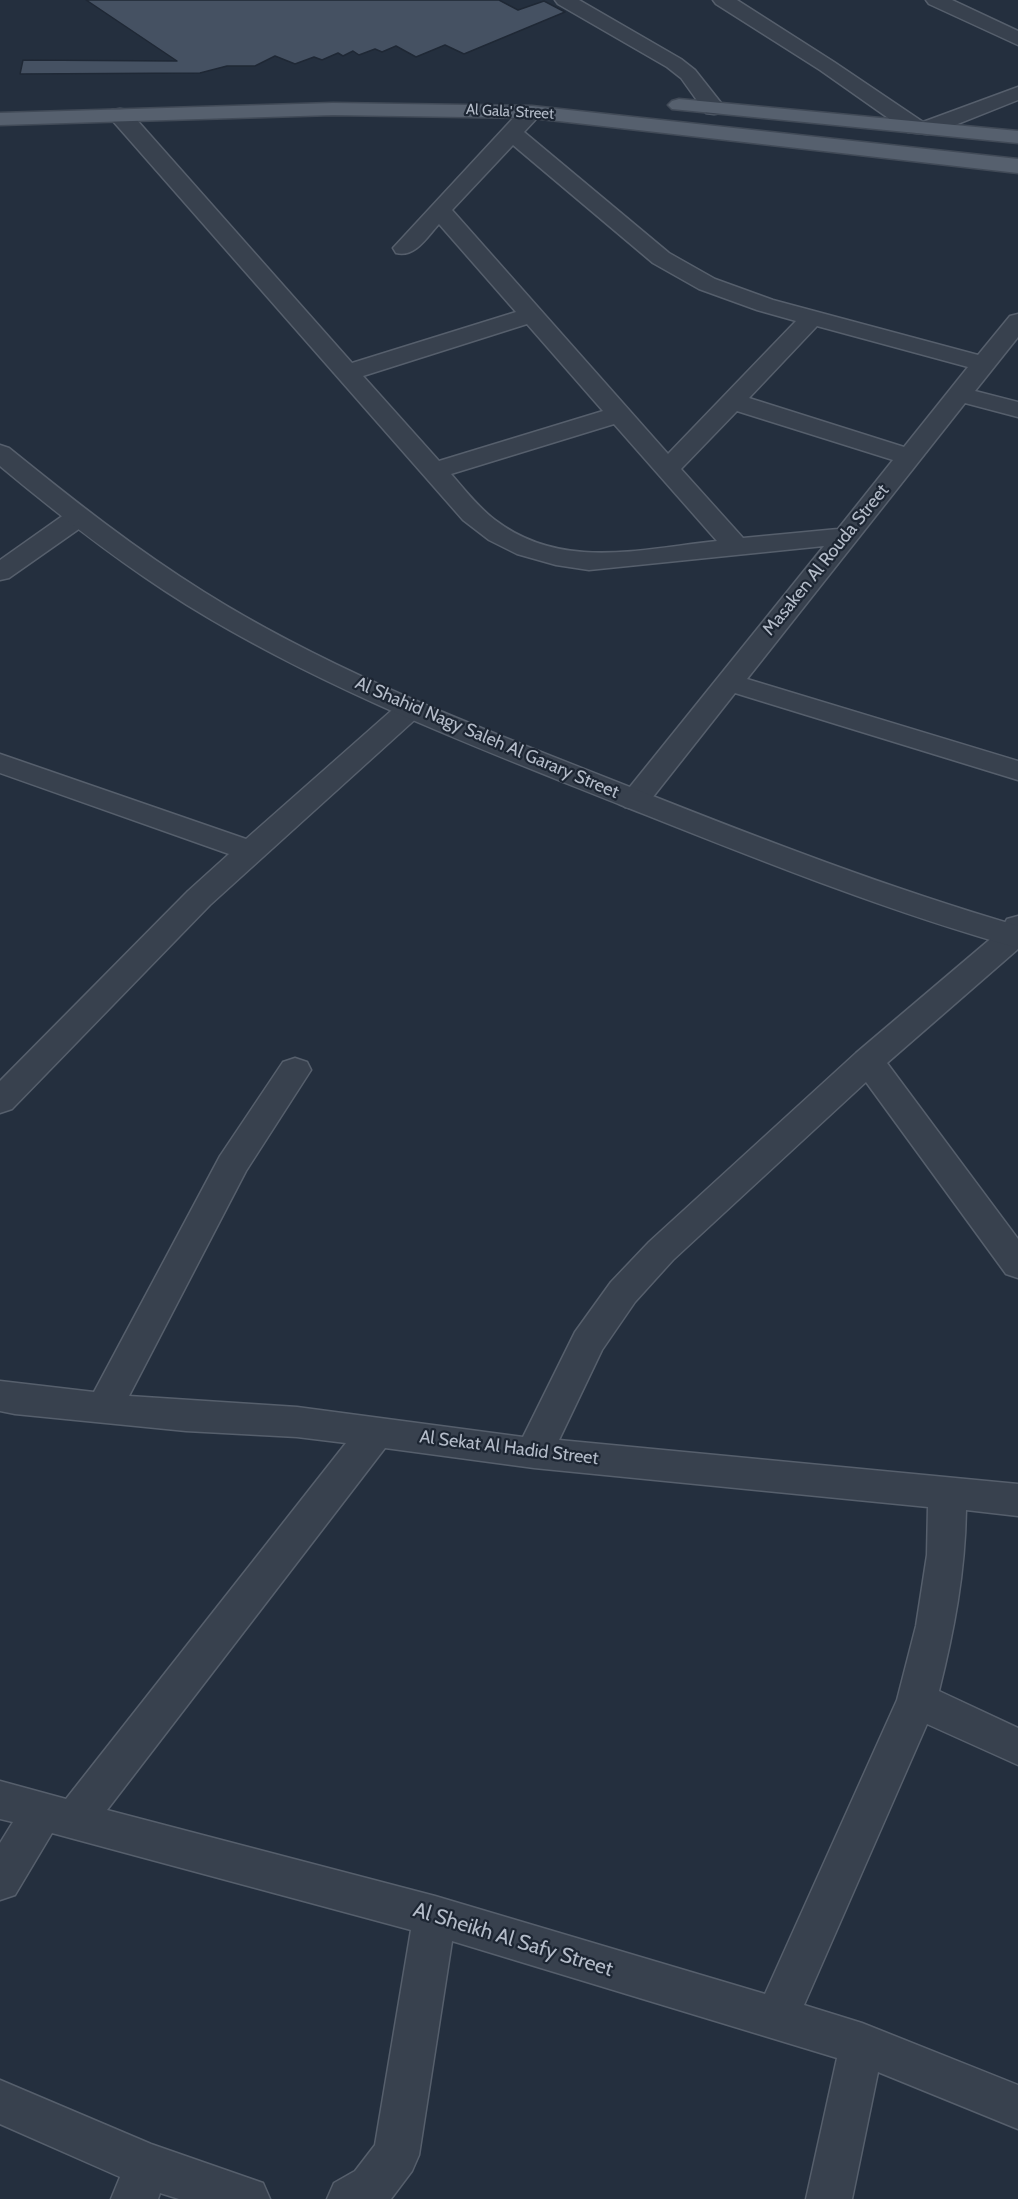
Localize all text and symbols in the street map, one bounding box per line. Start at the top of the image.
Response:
street label: Al Gala' Street [465,101,555,123]
street label: Masaken Al Rouda Street [758,480,894,640]
street label: Al Shahid Nagy Saleh Al Garary Street [352,672,622,804]
street label: Al Sekat Al Hadid Street [418,1426,600,1470]
street label: Al Sheikh Al Safy Street [410,1898,616,1982]

